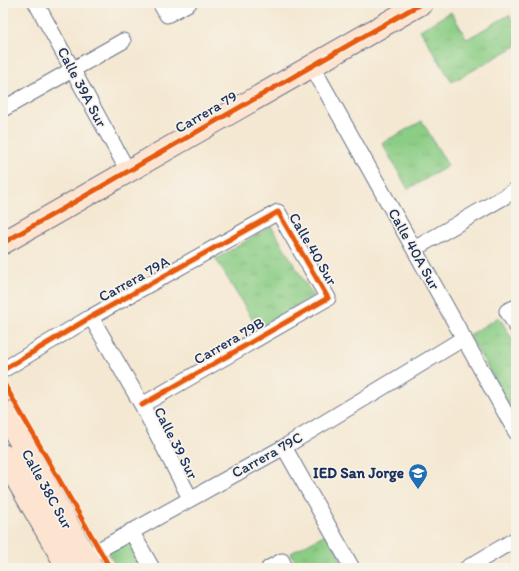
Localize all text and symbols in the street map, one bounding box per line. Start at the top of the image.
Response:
street label: Calle 39A Sur [53,44,111,130]
street label: Carrera 79 [172,87,240,137]
street label: Calle 40A Sur [384,205,444,293]
street label: Calle 40 Sur [285,210,341,289]
street label: Carrera 79A [95,252,173,306]
street label: Carrera 79B [191,313,268,368]
street label: Calle 39 Sur [150,404,202,482]
street label: Carrera 79C [228,428,306,482]
street label: Calle 38C Sur [18,446,76,532]
school or university icon: IED San Jorge [407,462,429,490]
place label: IED San Jorge [313,464,404,483]

